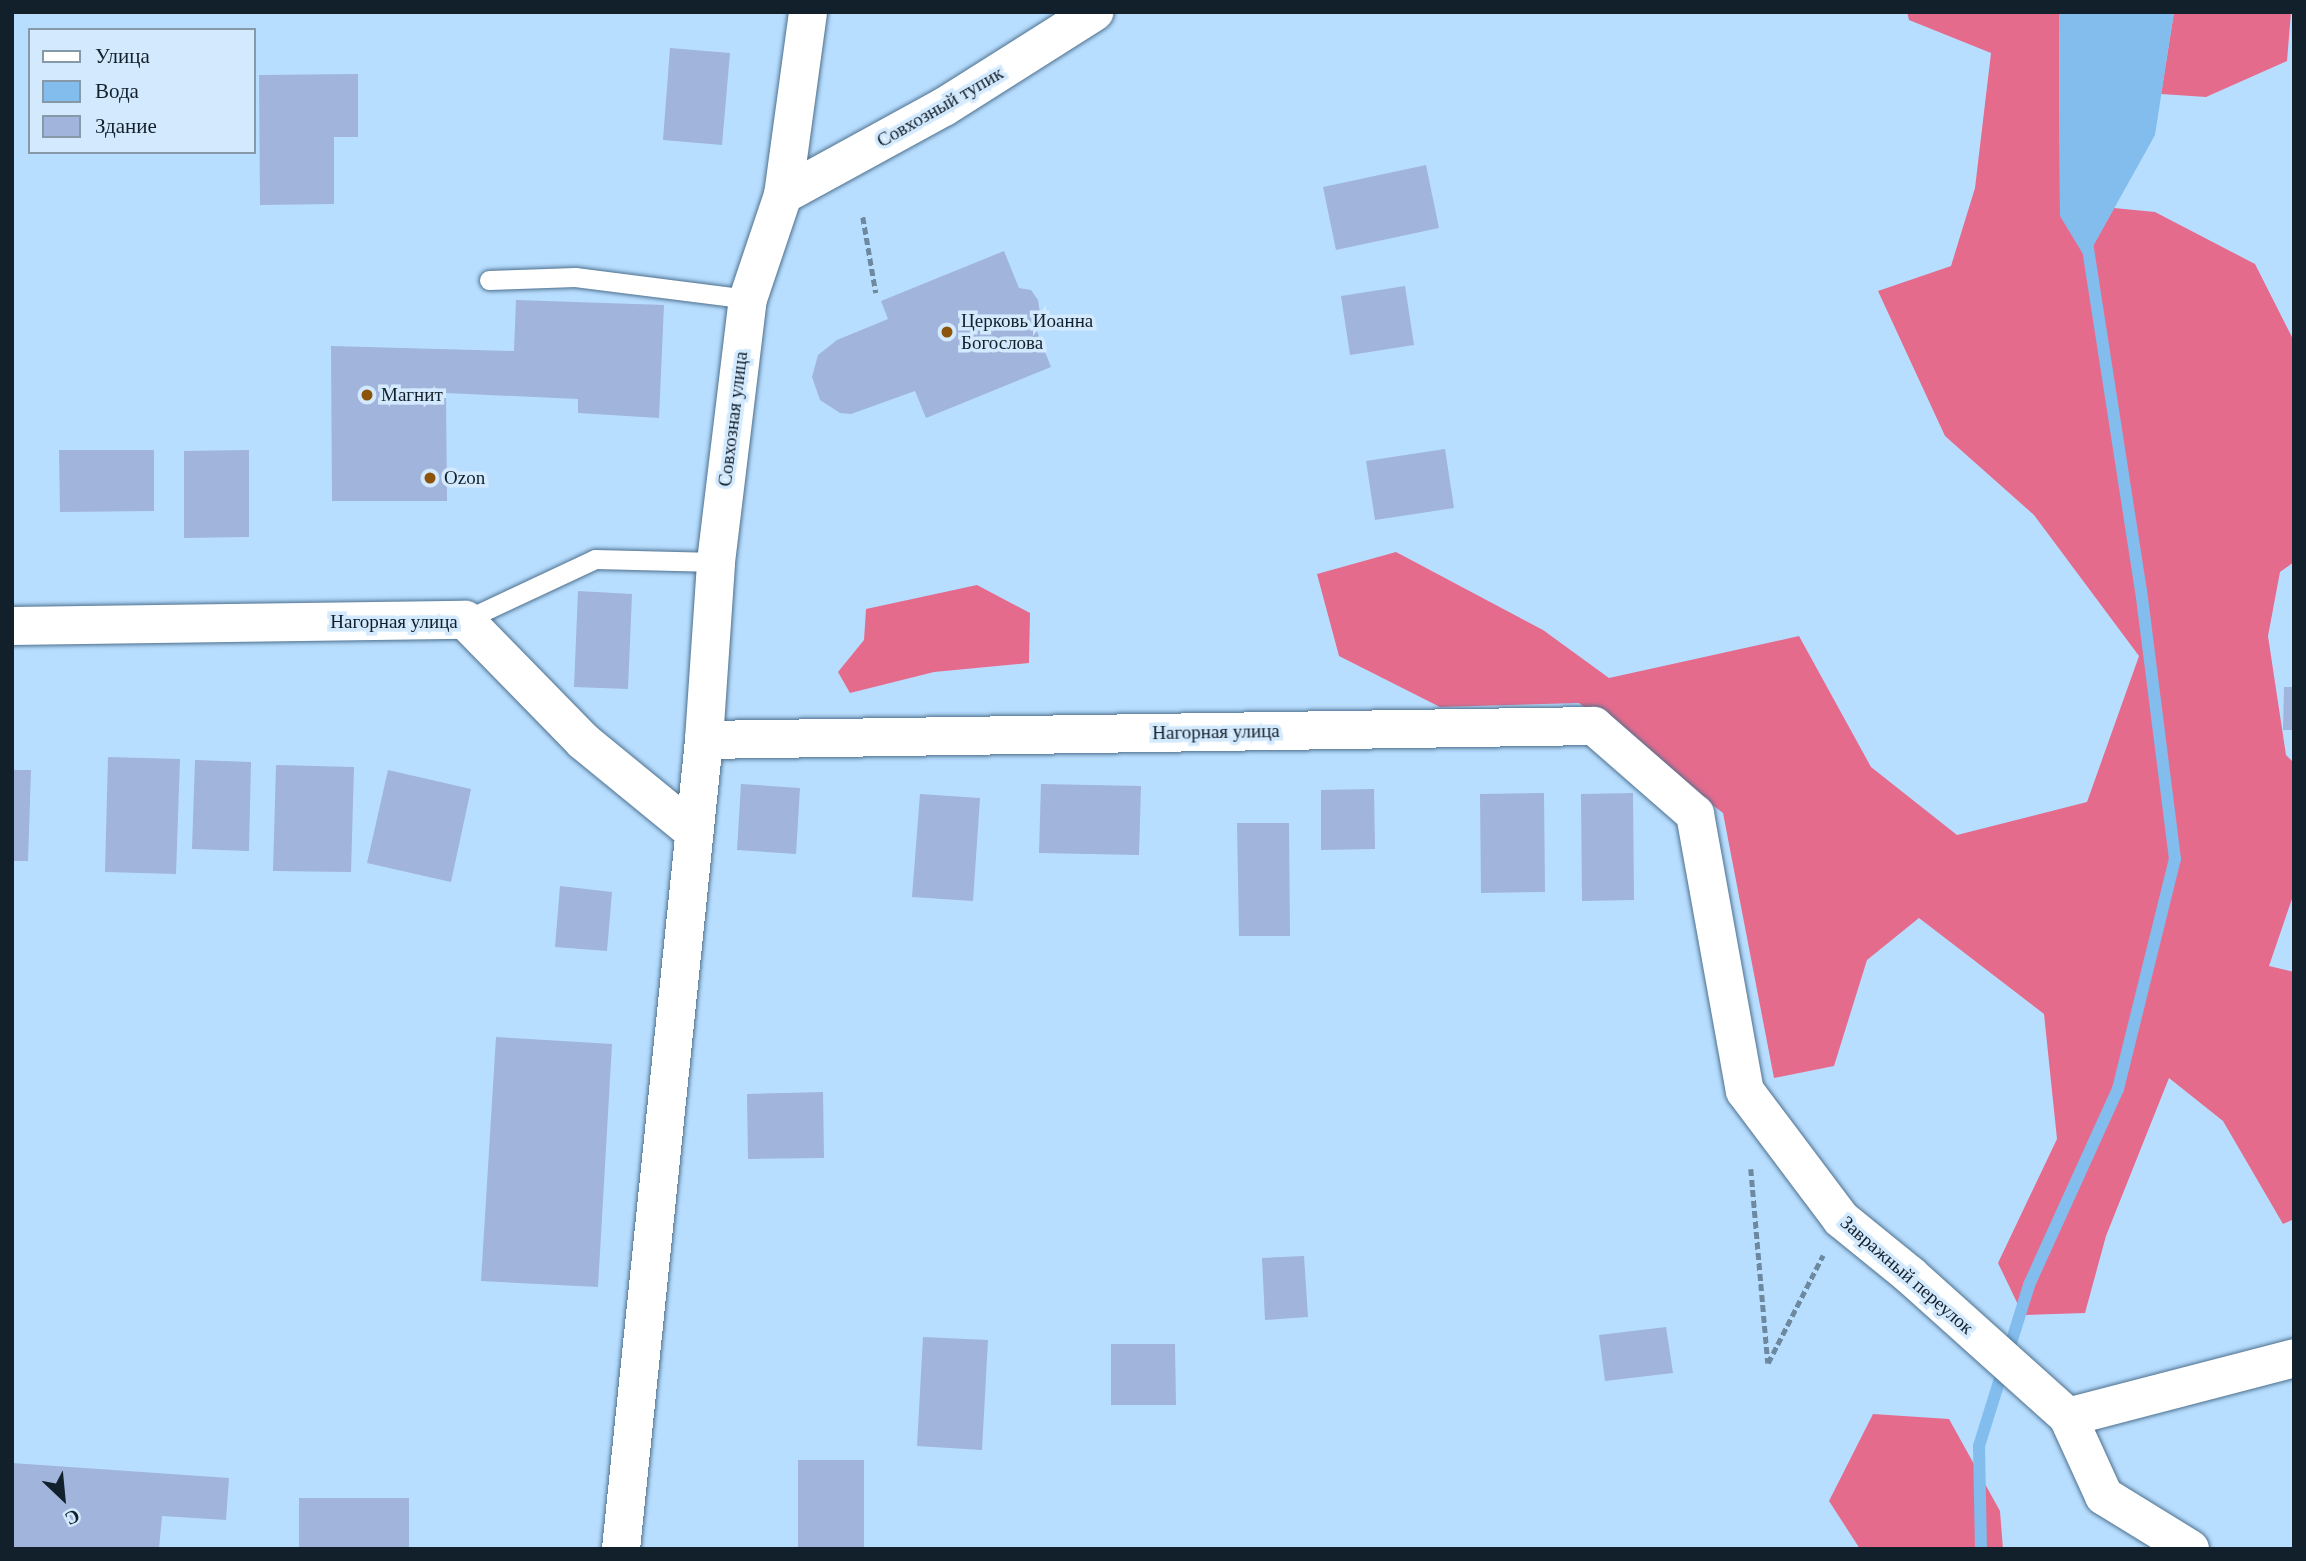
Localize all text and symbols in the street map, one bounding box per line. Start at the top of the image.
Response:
legend [28,28,256,154]
text: Улица [95,44,150,68]
street label: Совхозный тупик [873,62,1007,152]
text: Вода [95,79,139,103]
text: Здание [95,114,157,138]
place label: Церковь Иоанна Богослова [961,310,1093,354]
marker: Церковь Иоанна Богослова [939,324,955,340]
street label: Совхозная улица [713,350,753,488]
place label: Магнит [381,384,443,406]
marker: Магнит [359,387,375,403]
place label: Ozon [444,467,485,489]
marker: Ozon [422,470,438,486]
street label: Нагорная улица [330,611,458,633]
street label: Нагорная улица [1152,719,1280,745]
street label: Завражный переулок [1836,1211,1978,1339]
north arrow [28,1463,98,1533]
text: С [62,1505,83,1530]

